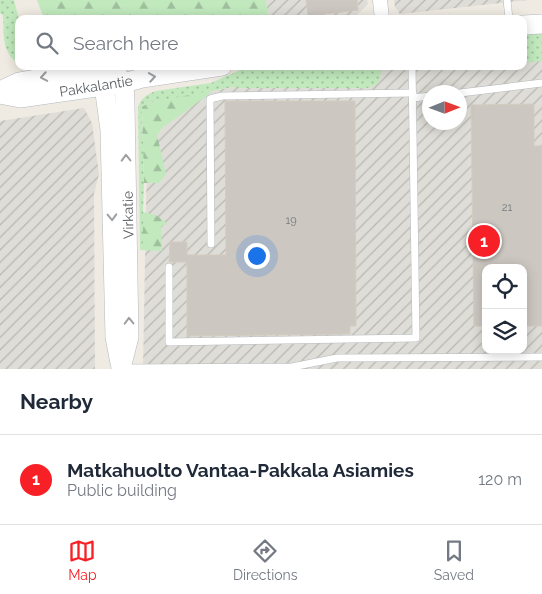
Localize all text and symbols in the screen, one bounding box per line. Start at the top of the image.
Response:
search box [15,15,527,70]
icon: search [33,29,61,57]
text: Search here [73,32,179,54]
one-way arrow [39,72,48,82]
street label: Pakkalantie [58,72,134,100]
one-way arrow [148,72,156,82]
north arrow [422,85,467,130]
one-way arrow [121,154,132,162]
street label: Virkatie [120,191,136,239]
house number: 21 [502,201,513,214]
one-way arrow [107,214,117,221]
house number: 19 [285,214,297,227]
pin: 1 [468,222,500,260]
your location [244,243,270,269]
map controls [482,264,527,354]
button: locate [482,264,527,309]
button: layers [482,309,527,354]
one-way arrow [124,316,134,324]
text: Nearby [20,389,93,414]
text: Matkahuolto Vantaa-Pakkala Asiamies [67,459,414,481]
text: 1 [32,470,40,489]
text: 120 m [478,470,522,489]
text: Public building [67,481,177,500]
tab: Map [68,537,97,583]
tab: Directions [233,537,298,583]
tab: Saved [434,537,474,583]

